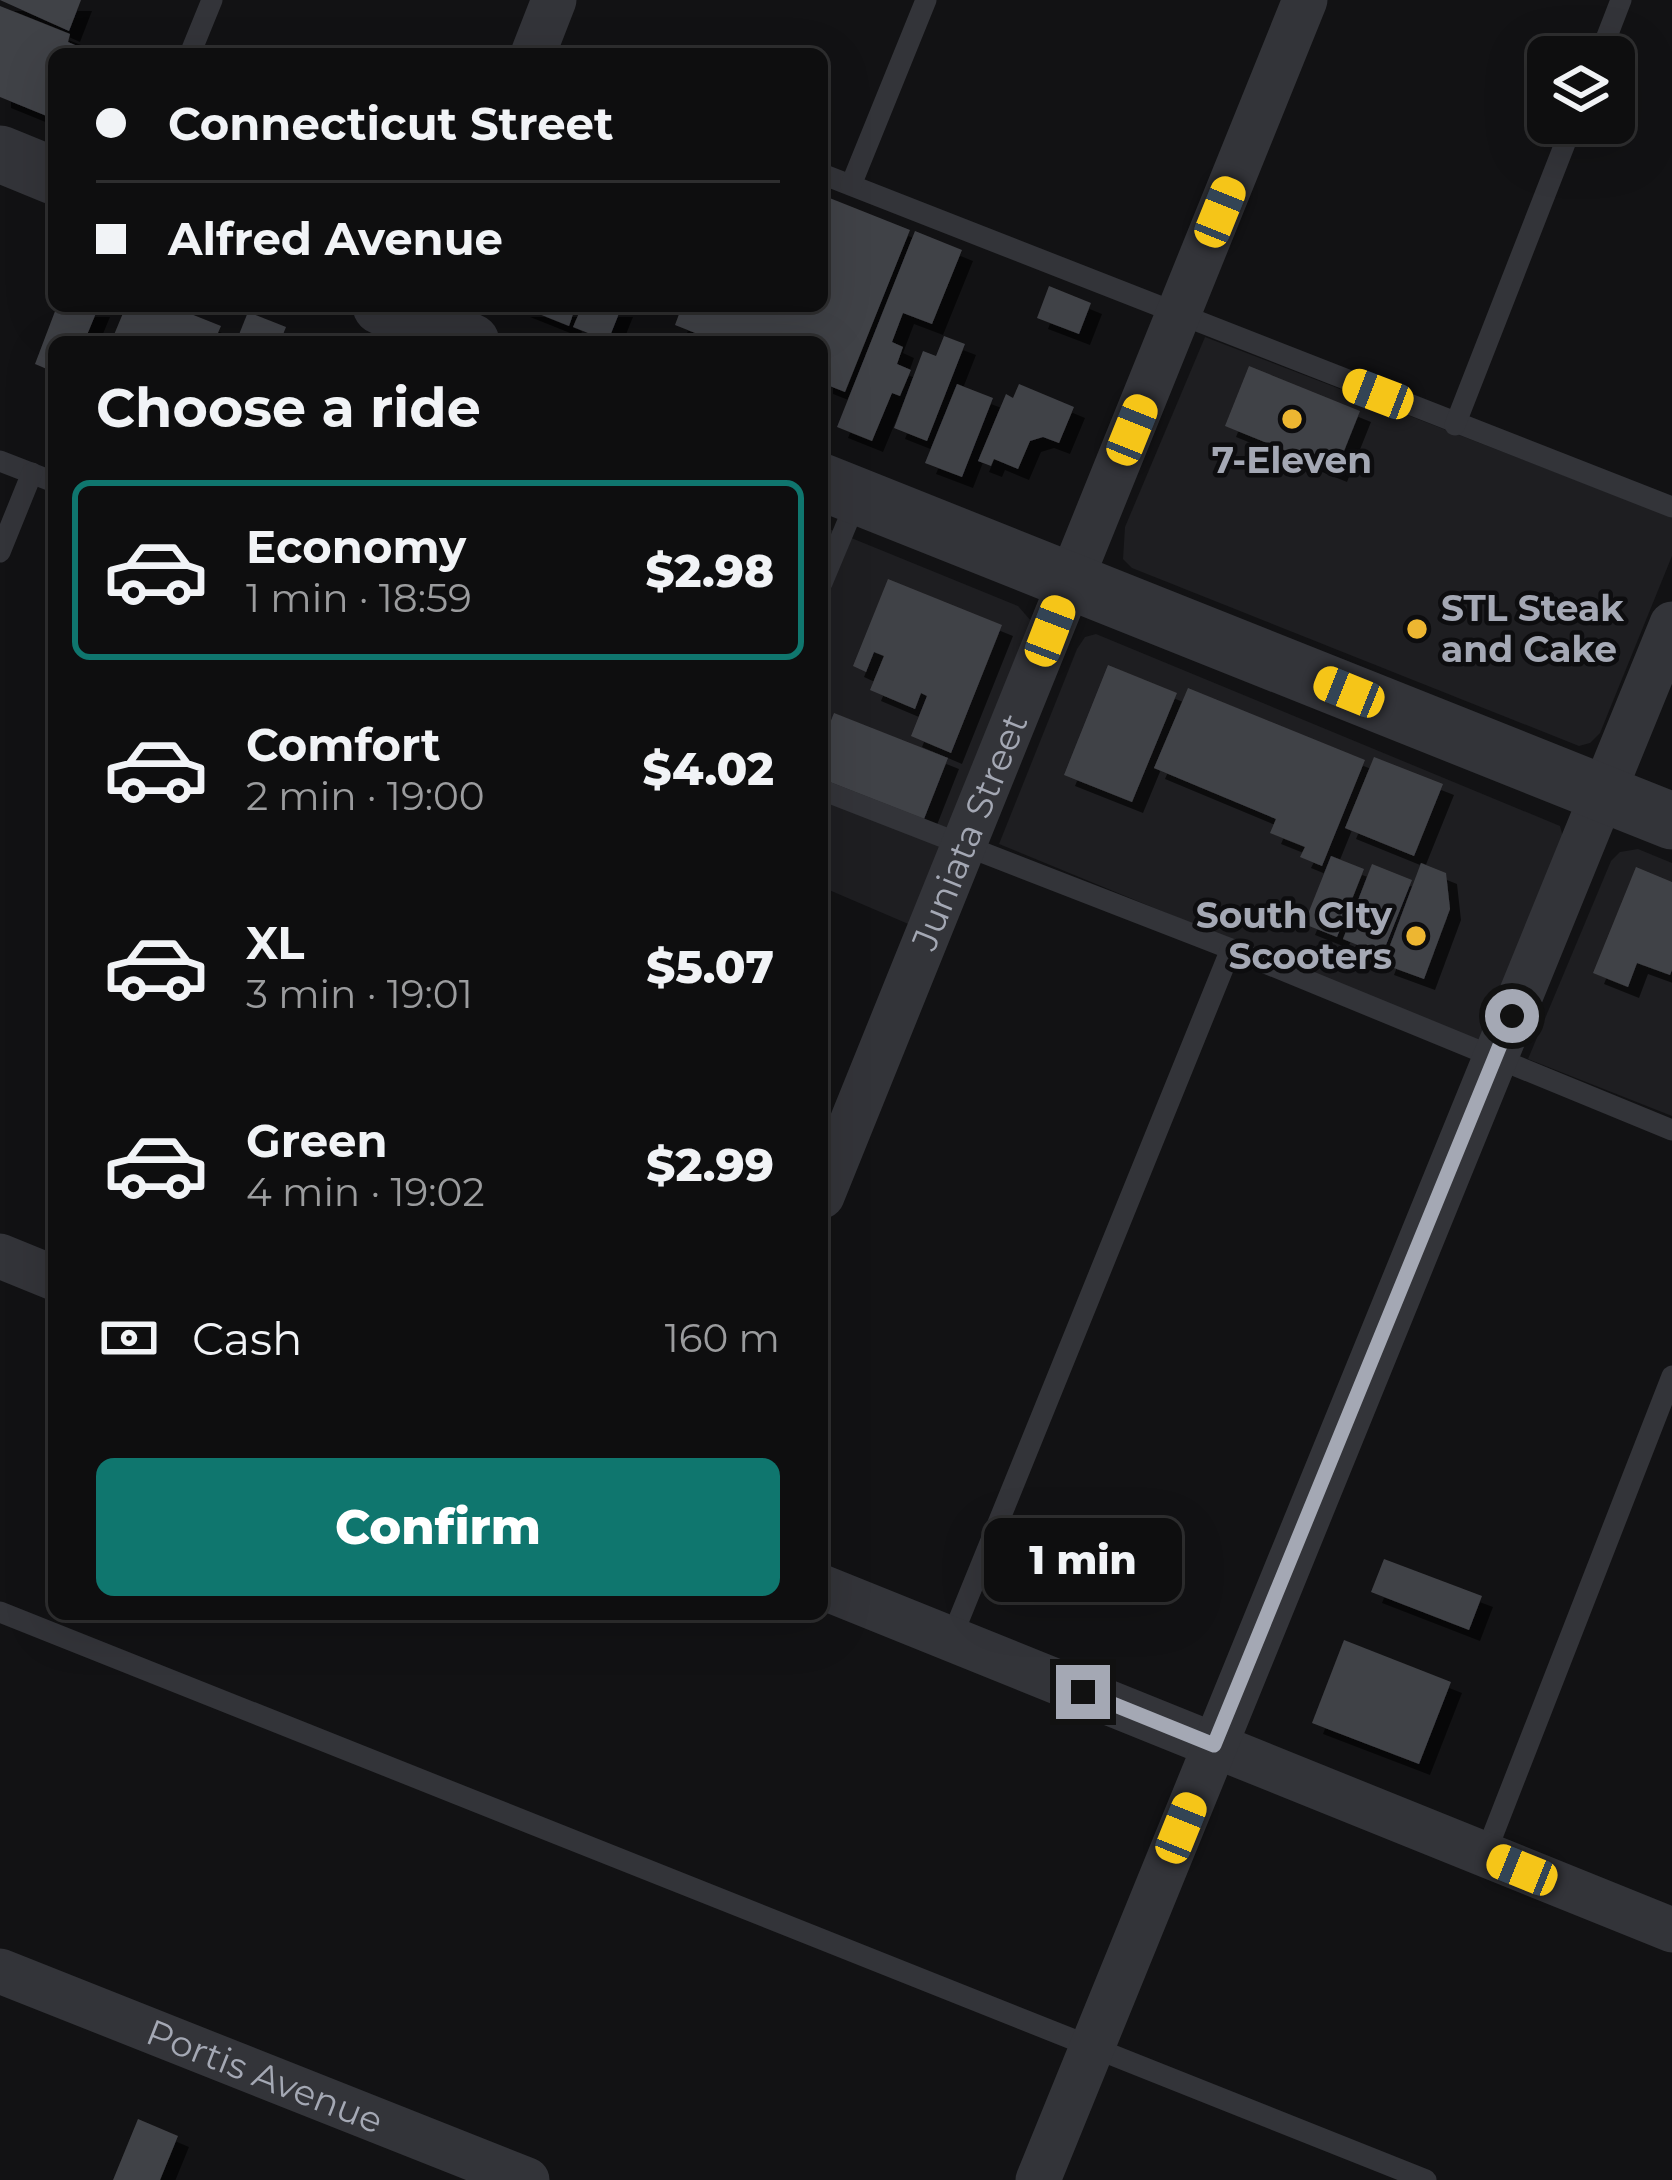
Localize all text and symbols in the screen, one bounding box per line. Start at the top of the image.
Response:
map controls [1527,36,1635,144]
button: layers [1527,36,1635,144]
text: Connecticut Street [168,96,614,151]
car [1190,172,1250,252]
text: Alfred Avenue [168,211,503,266]
car [1338,364,1418,424]
text: Choose a ride [96,375,481,441]
car [1102,390,1162,470]
marker: 7-Eleven [1279,406,1305,432]
place label: 7-Eleven [1212,438,1372,482]
icon: car [102,516,210,624]
text: Economy [246,519,466,574]
text: $2.98 [645,543,774,598]
text: 1 min · 18:59 [246,574,472,622]
place label: STL Steak and Cake [1441,586,1624,671]
car [1020,591,1080,671]
marker: STL Steak and Cake [1404,616,1430,642]
car [1309,662,1389,722]
street label: Juniata Street [901,707,1037,957]
icon: car [102,714,210,822]
text: Comfort [246,717,441,772]
text: $4.02 [642,741,774,796]
text: 2 min · 19:00 [246,772,485,820]
place label: South CIty Scooters [1196,893,1392,978]
icon: car [102,912,210,1020]
text: XL [246,915,304,970]
marker: South CIty Scooters [1403,923,1429,949]
text: $5.07 [646,939,774,994]
text: 3 min · 19:01 [246,970,473,1018]
route start [1485,989,1539,1043]
icon: car [102,1110,210,1218]
text: Green [246,1113,388,1168]
text: $2.99 [646,1137,774,1192]
text: 4 min · 19:02 [246,1168,485,1216]
icon: cash [96,1305,162,1371]
text: Cash [192,1311,303,1366]
text: 160 m [665,1314,780,1362]
button: Confirm [96,1458,780,1596]
callout: 1 min [984,1518,1182,1602]
text: 1 min [1029,1536,1137,1584]
route end [1056,1665,1110,1719]
car [1151,1788,1211,1868]
car [1482,1840,1562,1900]
street label: Portis Avenue [141,2009,389,2143]

